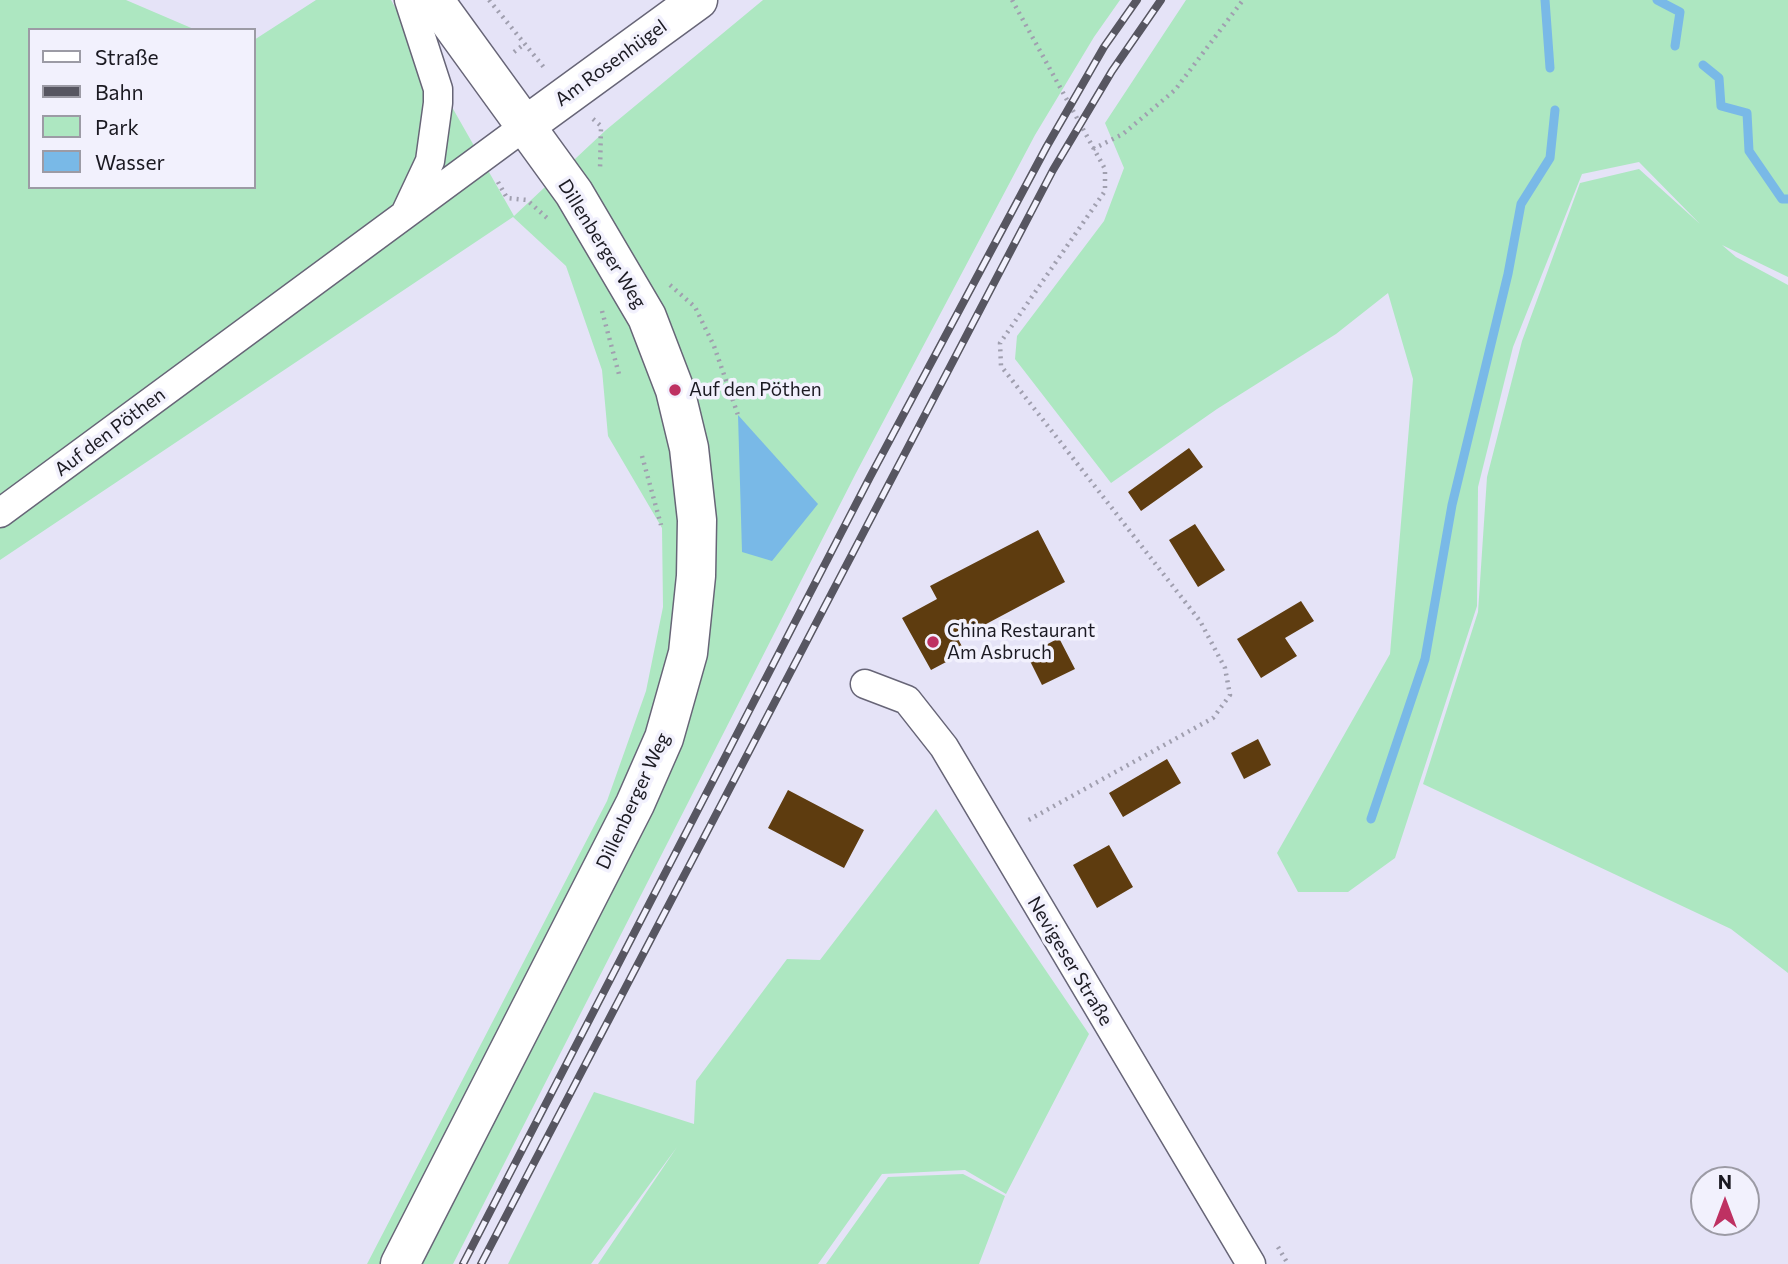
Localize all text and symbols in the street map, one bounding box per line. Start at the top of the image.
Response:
street label: Am Rosenhügel [551,15,671,111]
legend [28,28,256,189]
text: Straße [95,44,159,69]
text: Bahn [95,79,144,104]
text: Park [95,114,139,139]
text: Wasser [95,149,165,174]
street label: Dillenberger Weg [553,175,651,313]
place label: Auf den Pöthen [689,379,822,401]
marker: Auf den Pöthen [667,382,683,398]
street label: Auf den Pöthen [50,383,170,481]
place label: China Restaurant Am Asbruch [947,620,1095,664]
marker: China Restaurant Am Asbruch [925,634,941,650]
street label: Dillenberger Weg [591,729,675,873]
street label: Nevigeser Straße [1023,892,1117,1030]
north arrow [1690,1166,1760,1236]
text: N [1718,1170,1732,1193]

